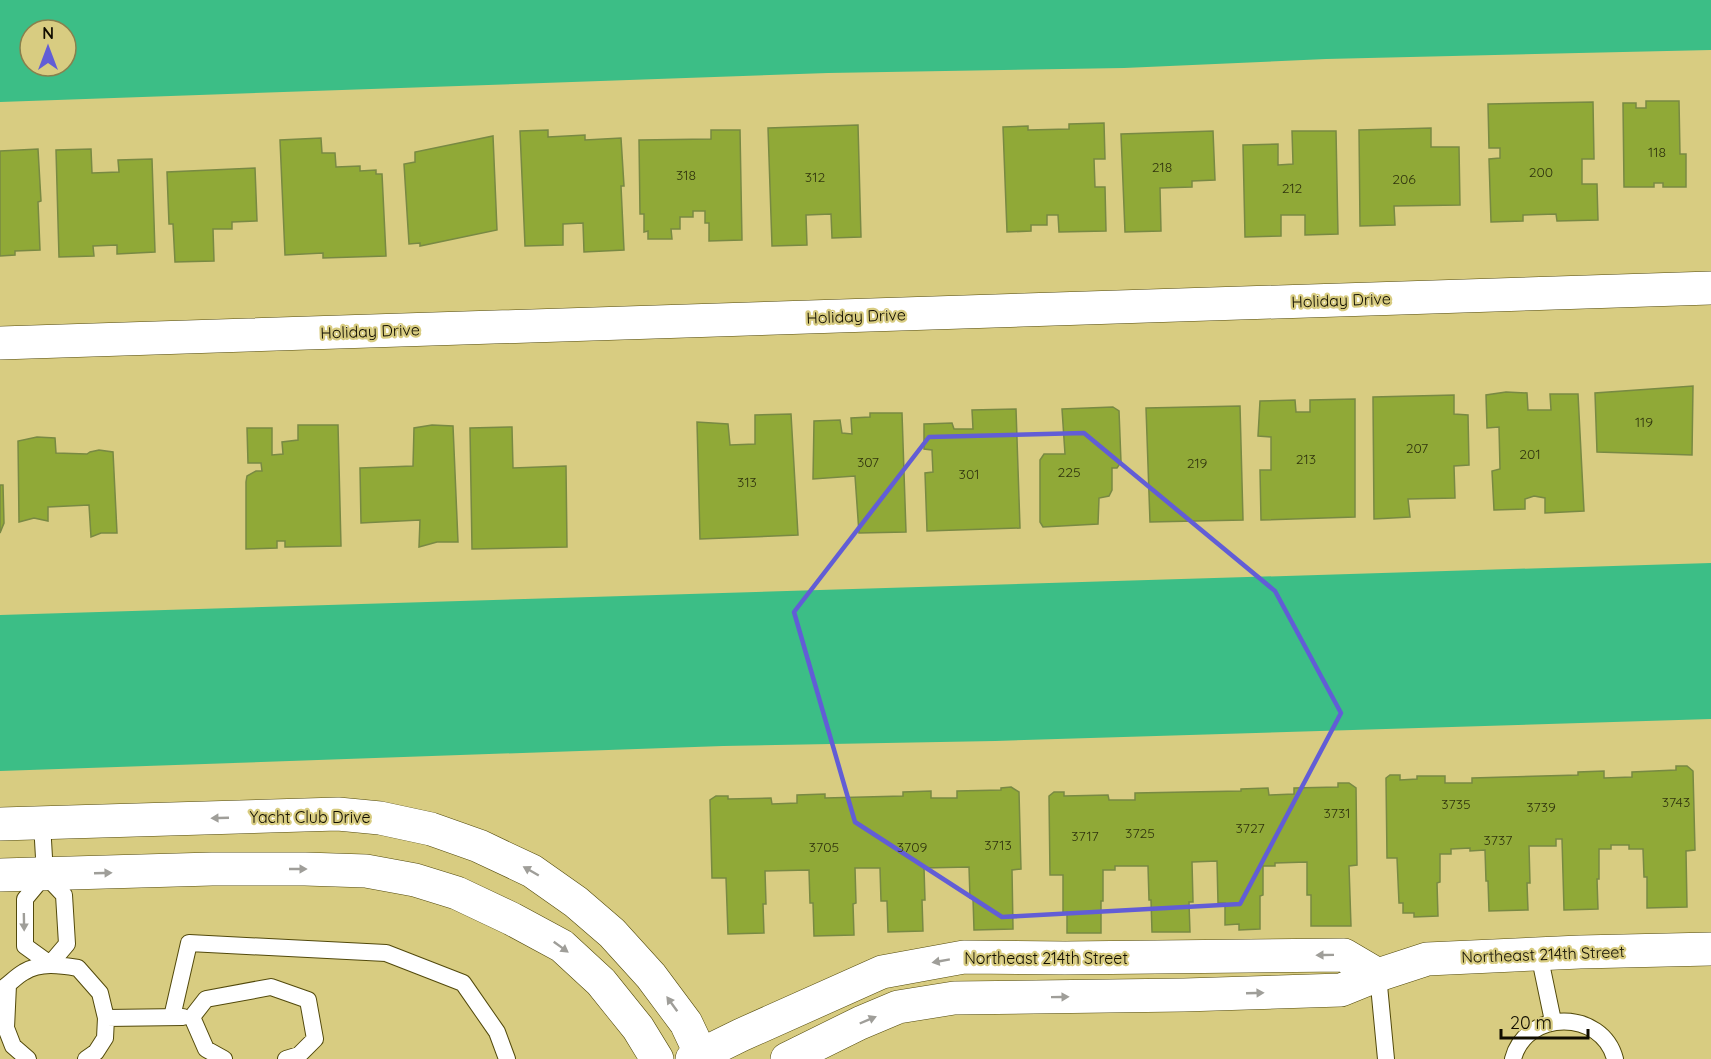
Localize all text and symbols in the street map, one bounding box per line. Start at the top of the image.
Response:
north arrow [18,18,78,78]
text: N [42,23,54,43]
house number: 118 [1648,143,1666,161]
house number: 218 [1152,158,1172,176]
house number: 200 [1529,163,1553,181]
house number: 318 [676,166,696,184]
house number: 312 [805,168,825,186]
house number: 206 [1392,170,1416,188]
house number: 212 [1282,179,1303,197]
street label: Holiday Drive [1291,288,1391,312]
street label: Holiday Drive [806,304,906,328]
street label: Holiday Drive [320,319,420,343]
house number: 119 [1635,413,1653,431]
house number: 207 [1406,439,1428,457]
house number: 201 [1519,445,1541,463]
house number: 213 [1296,450,1316,468]
house number: 307 [857,453,879,471]
house number: 219 [1187,454,1208,472]
house number: 225 [1057,463,1081,481]
house number: 301 [959,465,979,483]
house number: 313 [737,473,757,491]
house number: 3743 [1662,793,1690,811]
house number: 3735 [1441,795,1471,813]
house number: 3739 [1526,798,1556,816]
house number: 3731 [1323,804,1351,822]
street label: Yacht Club Drive [249,807,371,827]
one-way arrow [211,813,230,822]
house number: 3727 [1235,819,1265,837]
house number: 3725 [1125,824,1155,842]
house number: 3717 [1071,827,1099,845]
house number: 3737 [1483,831,1513,849]
house number: 3713 [984,836,1012,854]
house number: 3705 [809,838,839,856]
house number: 3709 [897,838,928,856]
one-way arrow [289,864,308,874]
one-way arrow [522,866,539,876]
one-way arrow [94,868,113,877]
one-way arrow [20,913,29,932]
one-way arrow [552,941,568,953]
street label: Northeast 214th Street [1461,941,1625,967]
street label: Northeast 214th Street [964,948,1128,968]
one-way arrow [1315,950,1334,960]
one-way arrow [932,957,951,966]
one-way arrow [1245,988,1264,998]
one-way arrow [1050,992,1069,1001]
one-way arrow [666,997,678,1012]
scale bar [1501,1002,1588,1040]
text: 20 m [1510,1011,1552,1034]
one-way arrow [859,1015,877,1024]

